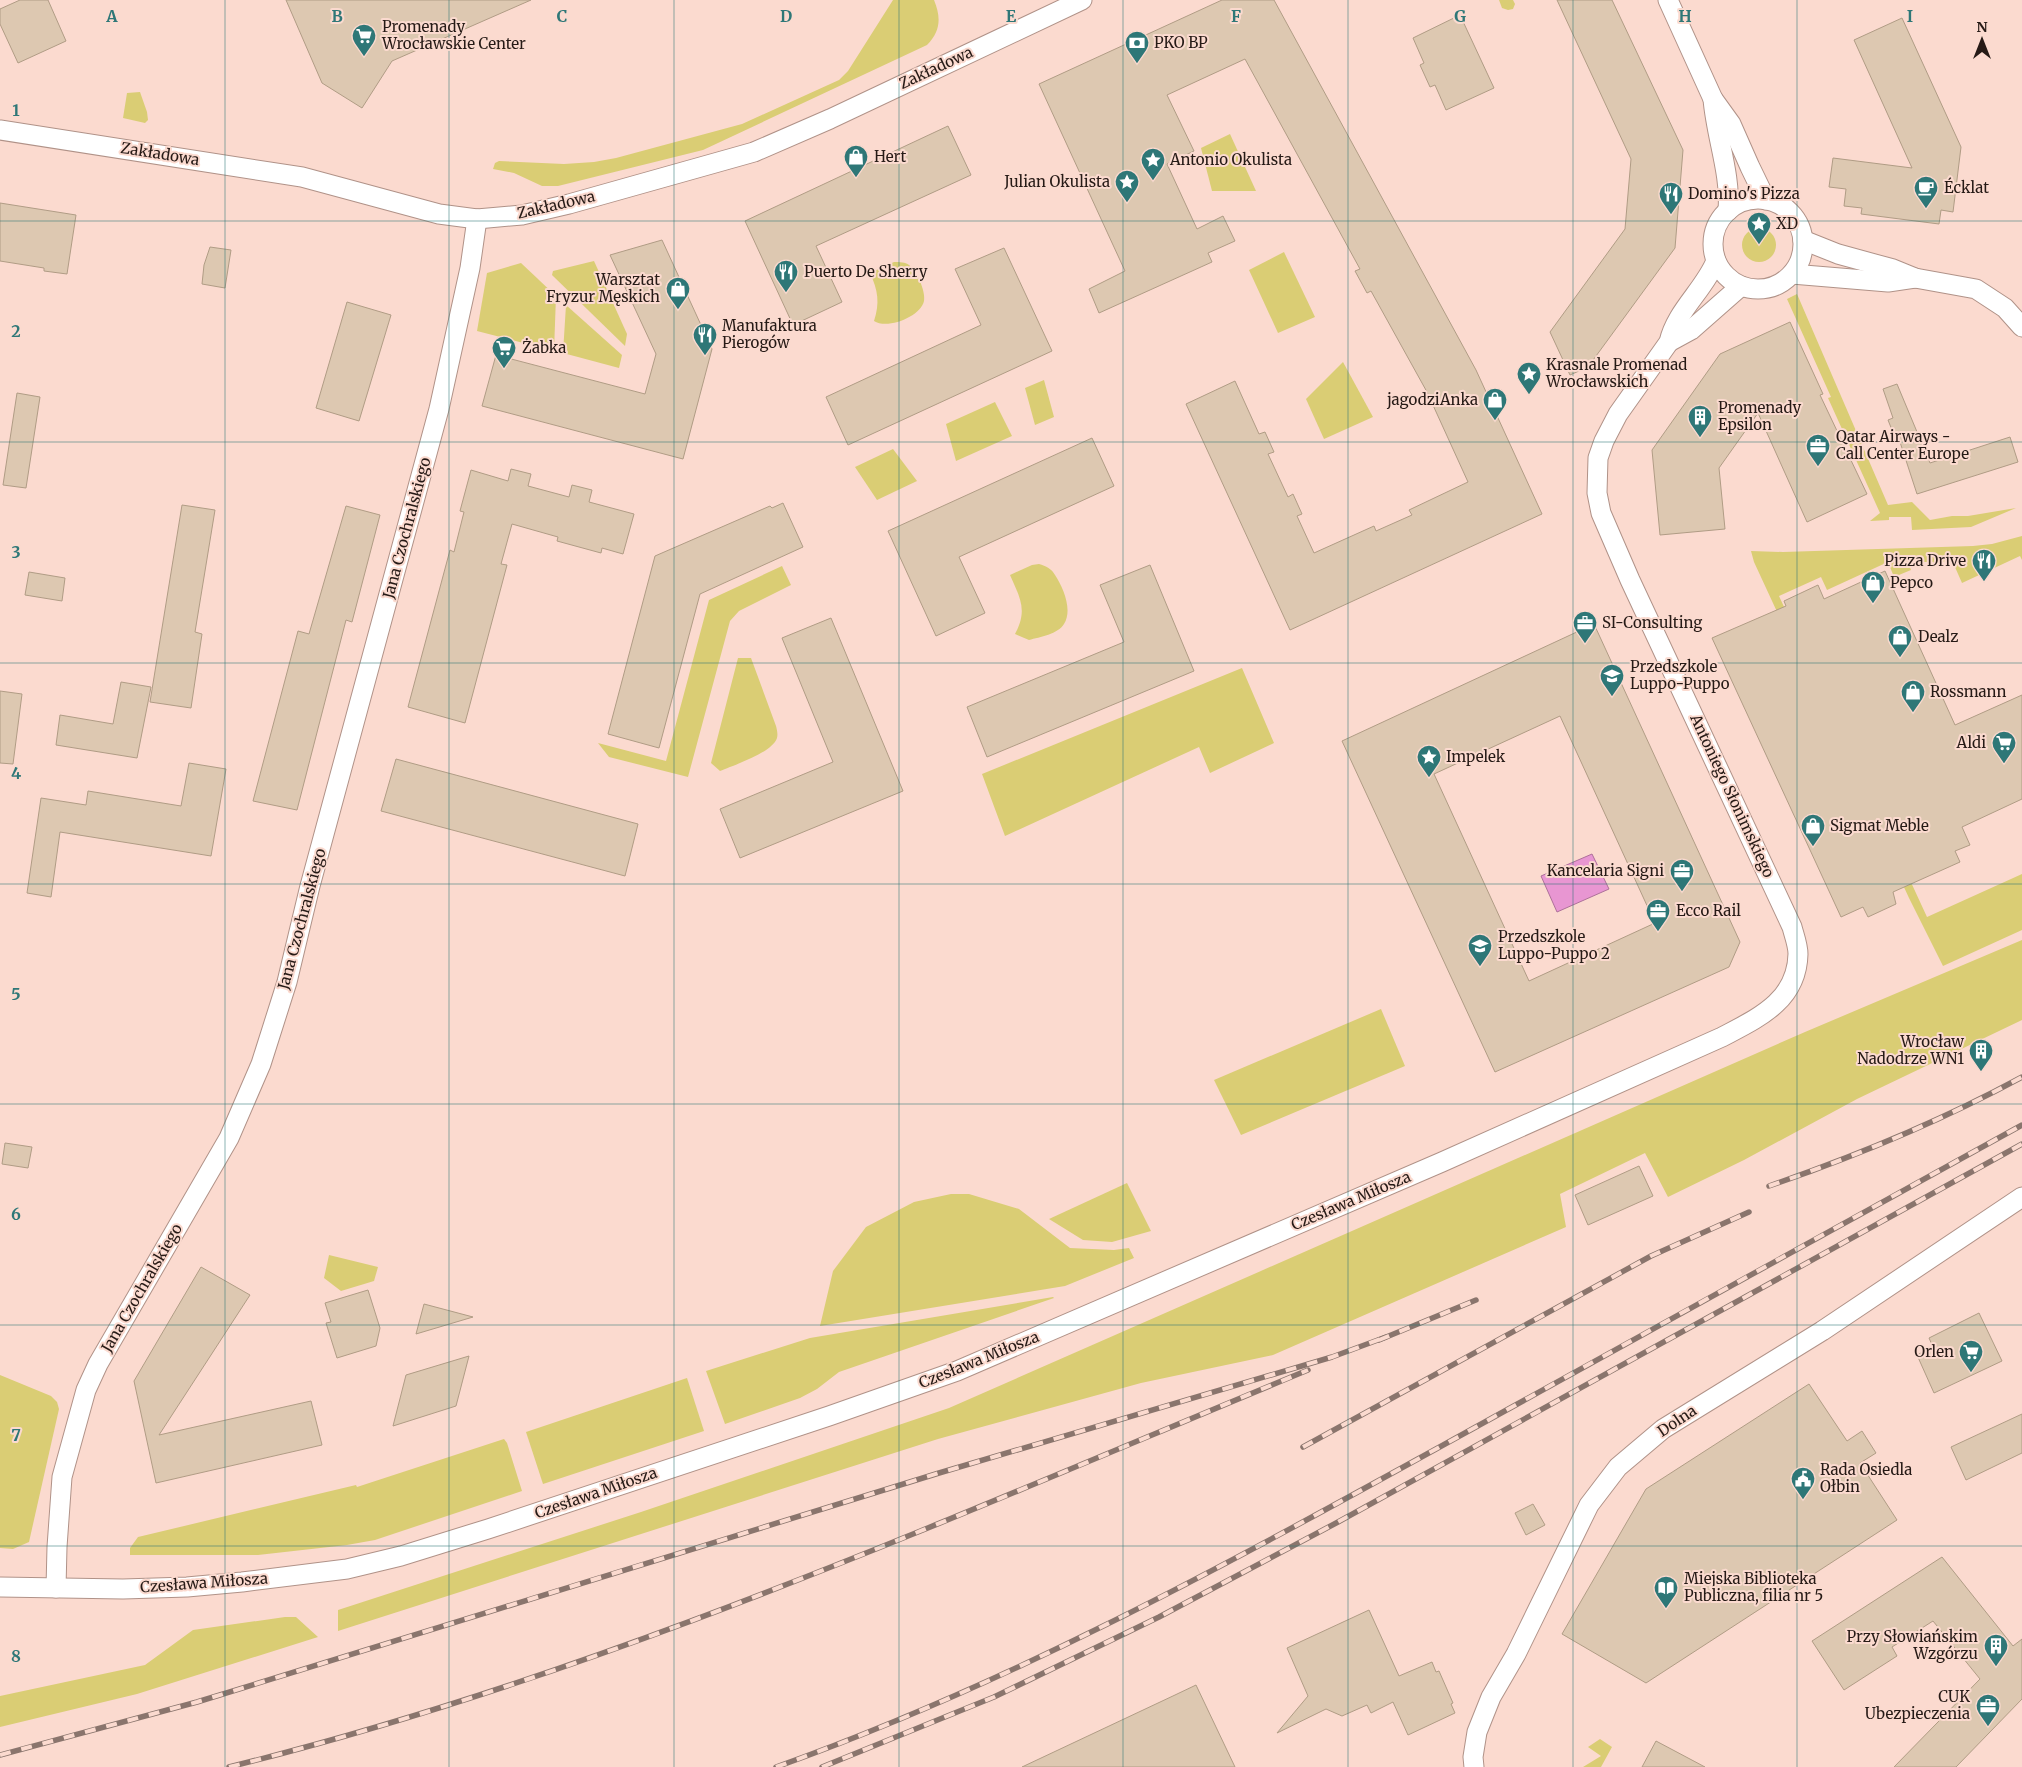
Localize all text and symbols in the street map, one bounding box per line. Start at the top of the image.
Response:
text: A [105,6,118,26]
text: B [331,6,343,26]
text: C [557,6,567,26]
text: D [780,6,792,26]
text: E [1006,6,1017,26]
text: F [1231,6,1241,26]
text: G [1454,6,1466,26]
text: H [1678,6,1692,26]
text: I [1907,6,1913,26]
north arrow [1957,15,2007,65]
place label: Promenady Wrocławskie Center [381,17,526,53]
text: N [1976,18,1988,36]
supermarket icon: Promenady Wrocławskie Center [351,23,377,57]
bank icon: PKO BP [1124,30,1150,64]
place label: PKO BP [1154,33,1208,52]
street label: Zakładowa [896,42,976,93]
text: 1 [12,100,20,120]
street label: Zakładowa [119,138,201,169]
shop icon: Hert [843,144,869,178]
place label: Hert [874,147,906,166]
place icon: Antonio Okulista [1140,147,1166,181]
place label: Antonio Okulista [1169,150,1292,169]
place icon: Julian Okulista [1114,169,1140,203]
place label: Julian Okulista [1003,172,1110,191]
cafe icon: Écklat [1913,175,1939,209]
place label: Écklat [1944,177,1989,197]
restaurant icon: Domino's Pizza [1658,181,1684,215]
place label: Domino's Pizza [1688,184,1800,203]
street label: Zakładowa [515,186,597,223]
place icon: XD [1746,211,1772,245]
place label: XD [1776,214,1798,233]
restaurant icon: Puerto De Sherry [773,259,799,293]
place label: Puerto De Sherry [804,262,928,281]
place label: Warsztat Fryzur Męskich [546,270,660,306]
shop icon: Warsztat Fryzur Męskich [665,276,691,310]
place label: Manufaktura Pierogów [722,316,817,352]
text: 2 [11,321,21,341]
restaurant icon: Manufaktura Pierogów [692,322,718,356]
supermarket icon: Żabka [491,335,517,369]
place label: Żabka [522,338,566,357]
place label: Krasnale Promenad Wrocławskich [1545,355,1687,391]
place icon: Krasnale Promenad Wrocławskich [1516,361,1542,395]
shop icon: jagodziAnka [1482,387,1508,421]
place label: jagodziAnka [1386,390,1478,409]
place label: Promenady Epsilon [1718,398,1801,434]
building icon: Promenady Epsilon [1687,404,1713,438]
place label: Qatar Airways - Call Center Europe [1836,427,1969,463]
office icon: Qatar Airways - Call Center Europe [1805,433,1831,467]
street label: Jana Czochralskiego [378,455,435,602]
text: 3 [11,542,21,562]
restaurant icon: Pizza Drive [1971,548,1997,582]
place label: Pizza Drive [1884,551,1966,570]
shop icon: Pepco [1860,570,1886,604]
place label: Pepco [1890,573,1933,592]
office icon: SI-Consulting [1572,610,1598,644]
place label: SI-Consulting [1602,613,1702,632]
shop icon: Dealz [1887,624,1913,658]
place label: Dealz [1918,627,1958,646]
place label: Przedszkole Luppo-Puppo [1630,657,1730,693]
school or university icon: Przedszkole Luppo-Puppo [1599,663,1625,697]
shop icon: Rossmann [1900,679,1926,713]
place label: Rossmann [1930,682,2007,701]
street label: Antoniego Słonimskiego [1686,710,1779,881]
supermarket icon: Aldi [1991,730,2017,764]
place label: Aldi [1956,733,1986,752]
place icon: Impelek [1416,744,1442,778]
place label: Impelek [1446,747,1506,766]
text: 4 [11,763,21,783]
shop icon: Sigmat Meble [1800,813,1826,847]
place label: Sigmat Meble [1830,816,1929,835]
street label: Jana Czochralskiego [273,846,330,993]
office icon: Kancelaria Signi [1669,858,1695,892]
place label: Kancelaria Signi [1547,861,1664,880]
office icon: Ecco Rail [1645,898,1671,932]
place label: Ecco Rail [1676,901,1741,920]
place label: Przedszkole Luppo-Puppo 2 [1498,927,1610,963]
school or university icon: Przedszkole Luppo-Puppo 2 [1467,933,1493,967]
text: 5 [11,984,21,1004]
place label: Wrocław Nadodrze WN1 [1857,1032,1964,1068]
building icon: Wrocław Nadodrze WN1 [1968,1038,1994,1072]
street label: Czesława Miłosza [1288,1167,1413,1234]
text: 6 [11,1204,21,1224]
street label: Jana Czochralskiego [96,1220,186,1356]
street label: Czesława Miłosza [916,1327,1042,1392]
supermarket icon: Orlen [1958,1339,1984,1373]
place label: Orlen [1914,1342,1954,1361]
street label: Dolna [1654,1401,1700,1440]
text: 7 [11,1425,21,1445]
place label: Rada Osiedla Ołbin [1820,1460,1912,1496]
street label: Czesława Miłosza [532,1463,659,1522]
public building icon: Rada Osiedla Ołbin [1790,1466,1816,1500]
street label: Czesława Miłosza [139,1569,268,1596]
place label: Miejska Biblioteka Publiczna, filia nr 5 [1684,1569,1823,1605]
library icon: Miejska Biblioteka Publiczna, filia nr 5 [1653,1575,1679,1609]
place label: Przy Słowiańskim Wzgórzu [1846,1627,1978,1663]
building icon: Przy Słowiańskim Wzgórzu [1983,1633,2009,1667]
text: 8 [11,1646,21,1666]
place label: CUK Ubezpieczenia [1865,1687,1970,1723]
office icon: CUK Ubezpieczenia [1975,1693,2001,1727]

